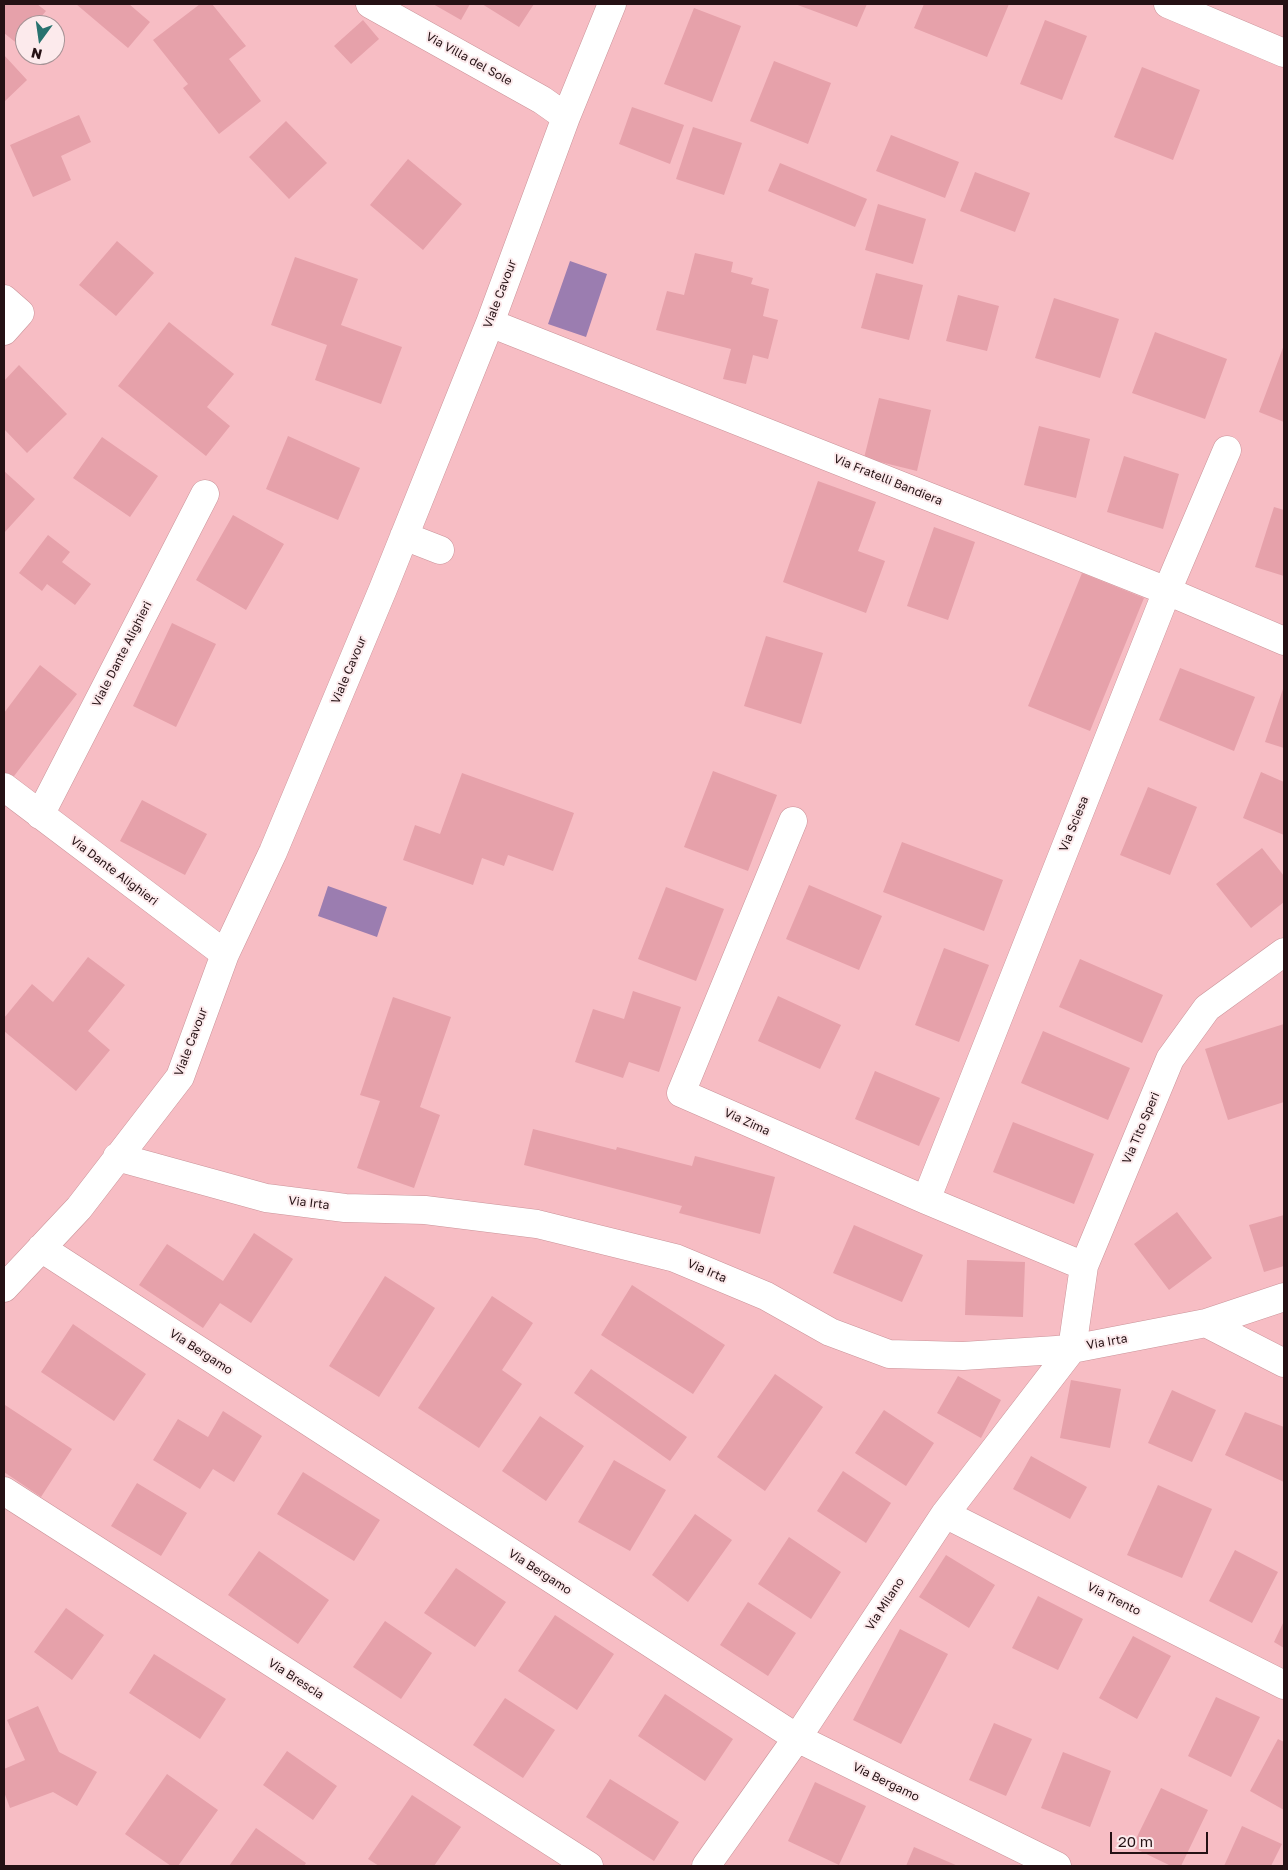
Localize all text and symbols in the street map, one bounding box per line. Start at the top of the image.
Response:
north arrow [15,15,65,65]
street label: Via Villa del Sole [423,29,515,89]
text: N [29,45,44,64]
street label: Viale Cavour [480,258,520,330]
street label: Via Fratelli Bandiera [831,452,945,508]
street label: Viale Dante Alighieri [89,599,155,709]
street label: Viale Cavour [328,634,370,706]
street label: Via Sciesa [1056,794,1092,854]
street label: Via Dante Alighieri [67,833,161,909]
street label: Viale Cavour [171,1006,211,1078]
street label: Via Tito Speri [1119,1090,1163,1166]
street label: Via Zima [722,1105,772,1139]
street label: Via Irta [288,1193,330,1213]
street label: Via Irta [685,1256,729,1286]
street label: Via Bergamo [167,1326,235,1378]
street label: Via Irta [1085,1331,1129,1353]
street label: Via Bergamo [506,1546,574,1598]
street label: Via Milano [863,1575,907,1633]
street label: Via Trento [1085,1579,1143,1619]
street label: Via Brescia [265,1656,327,1702]
street label: Via Bergamo [850,1760,922,1804]
scale bar [1113,1822,1210,1854]
text: 20 m [1118,1832,1153,1850]

